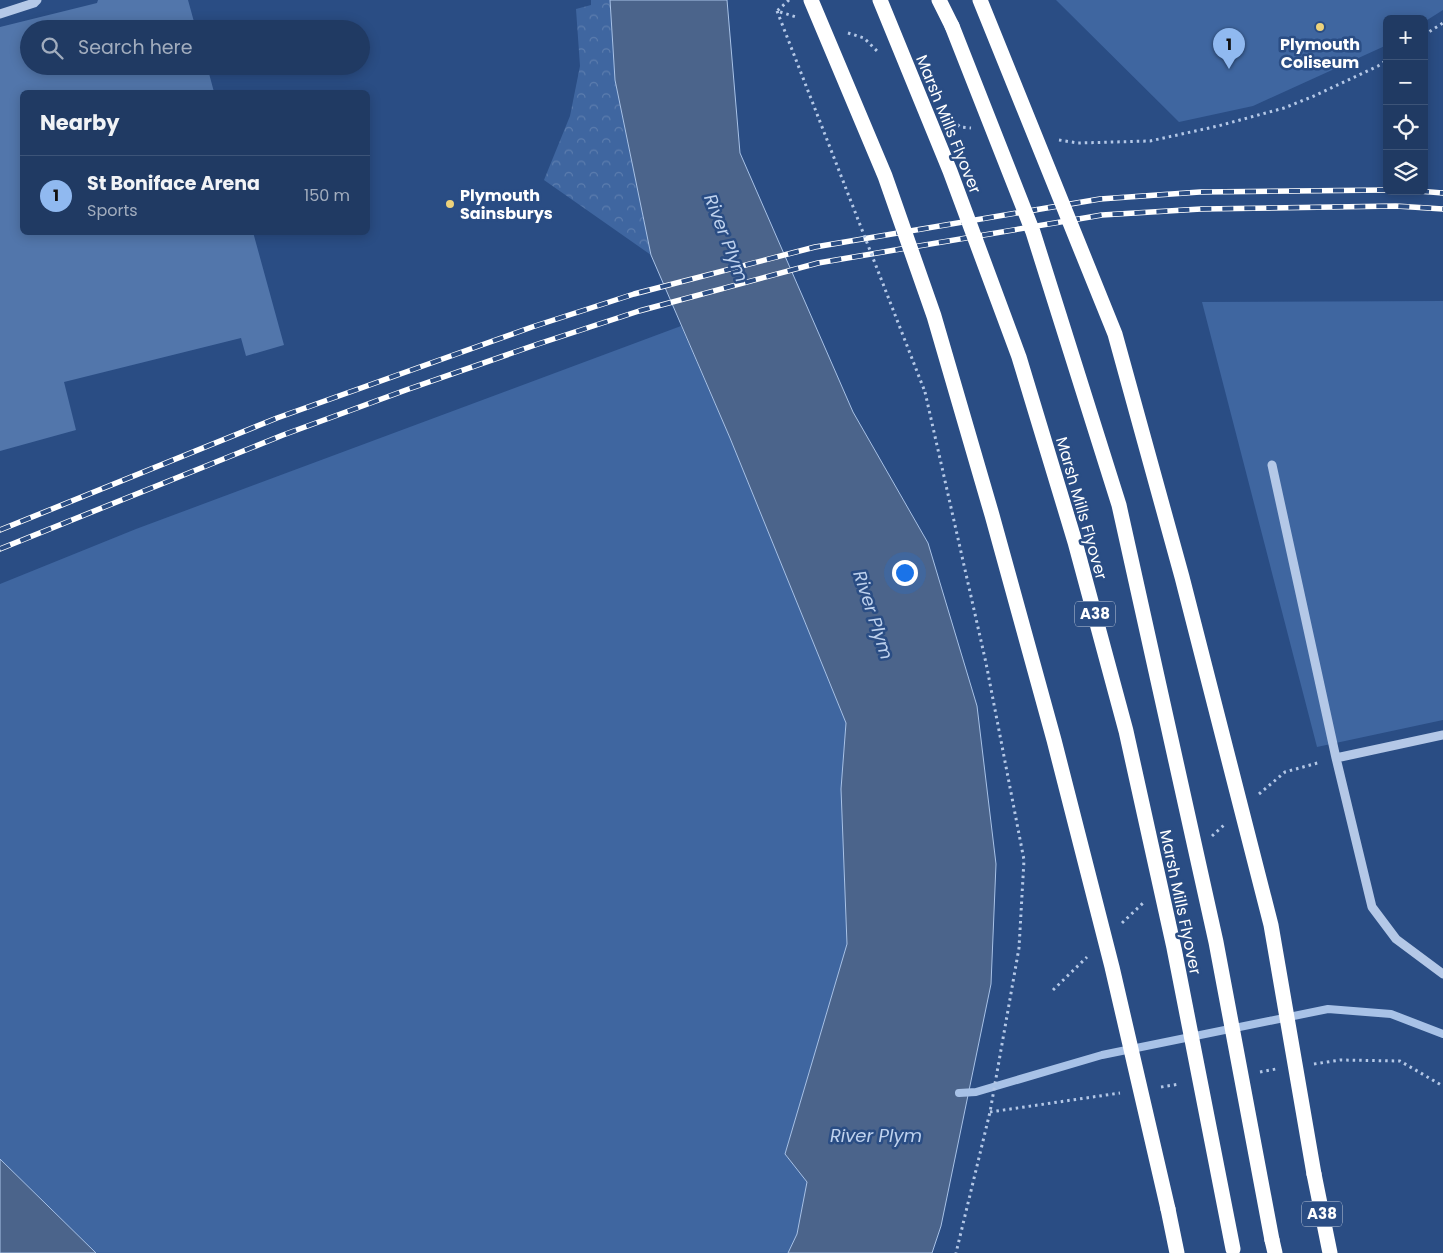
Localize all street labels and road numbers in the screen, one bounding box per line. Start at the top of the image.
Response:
street label: Marsh Mills Flyover [910,51,987,197]
street label: Marsh Mills Flyover [1050,434,1113,582]
road number: A38 [1075,602,1115,626]
street label: Marsh Mills Flyover [1154,827,1207,977]
road number: A38 [1302,1202,1342,1226]

